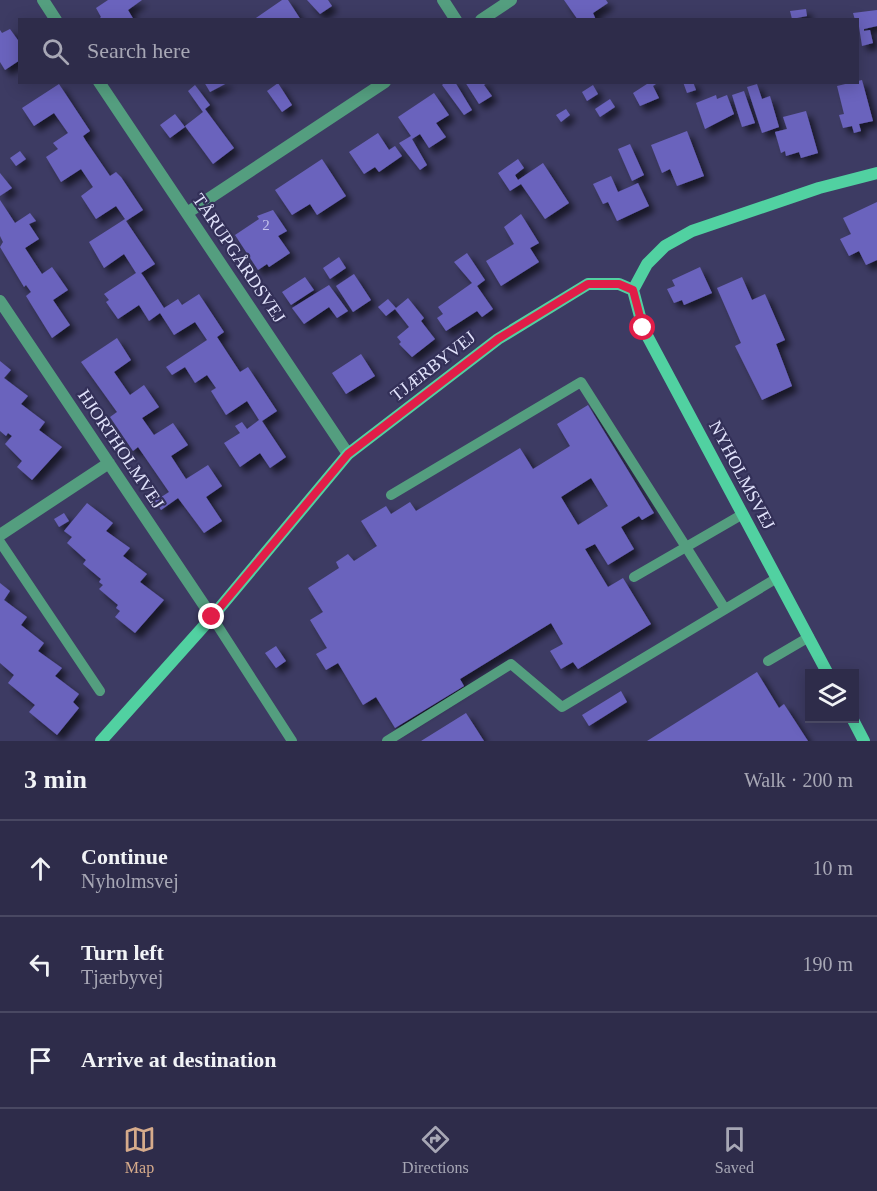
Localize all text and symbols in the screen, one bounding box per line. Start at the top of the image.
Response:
search box [18,18,859,84]
icon: search [39,35,72,68]
text: Search here [87,38,190,63]
street label: TÅRUPGÅRDSVEJ [188,190,290,326]
house number: 2 [262,217,270,233]
route start [629,314,655,340]
street label: TJÆRBYVEJ [387,327,479,405]
street label: HJORTHOLMVEJ [74,386,168,512]
street label: NYHOLMSVEJ [705,417,779,533]
route end [198,603,224,629]
map controls [805,669,859,723]
button: layers [805,669,859,723]
text: 3 min [24,765,87,794]
text: Walk · 200 m [744,769,853,791]
text: Continue [81,844,168,869]
icon: ahead [24,852,57,885]
text: 10 m [812,857,853,879]
text: Nyholmsvej [81,870,179,892]
text: Turn left [81,940,164,965]
icon: left [24,948,57,981]
text: 190 m [802,953,853,975]
text: Tjærbyvej [81,966,163,988]
icon: arrive [24,1044,57,1077]
text: Arrive at destination [81,1047,277,1072]
tab: Map [123,1123,156,1177]
tab: Directions [402,1123,469,1177]
tab: Saved [715,1123,754,1177]

